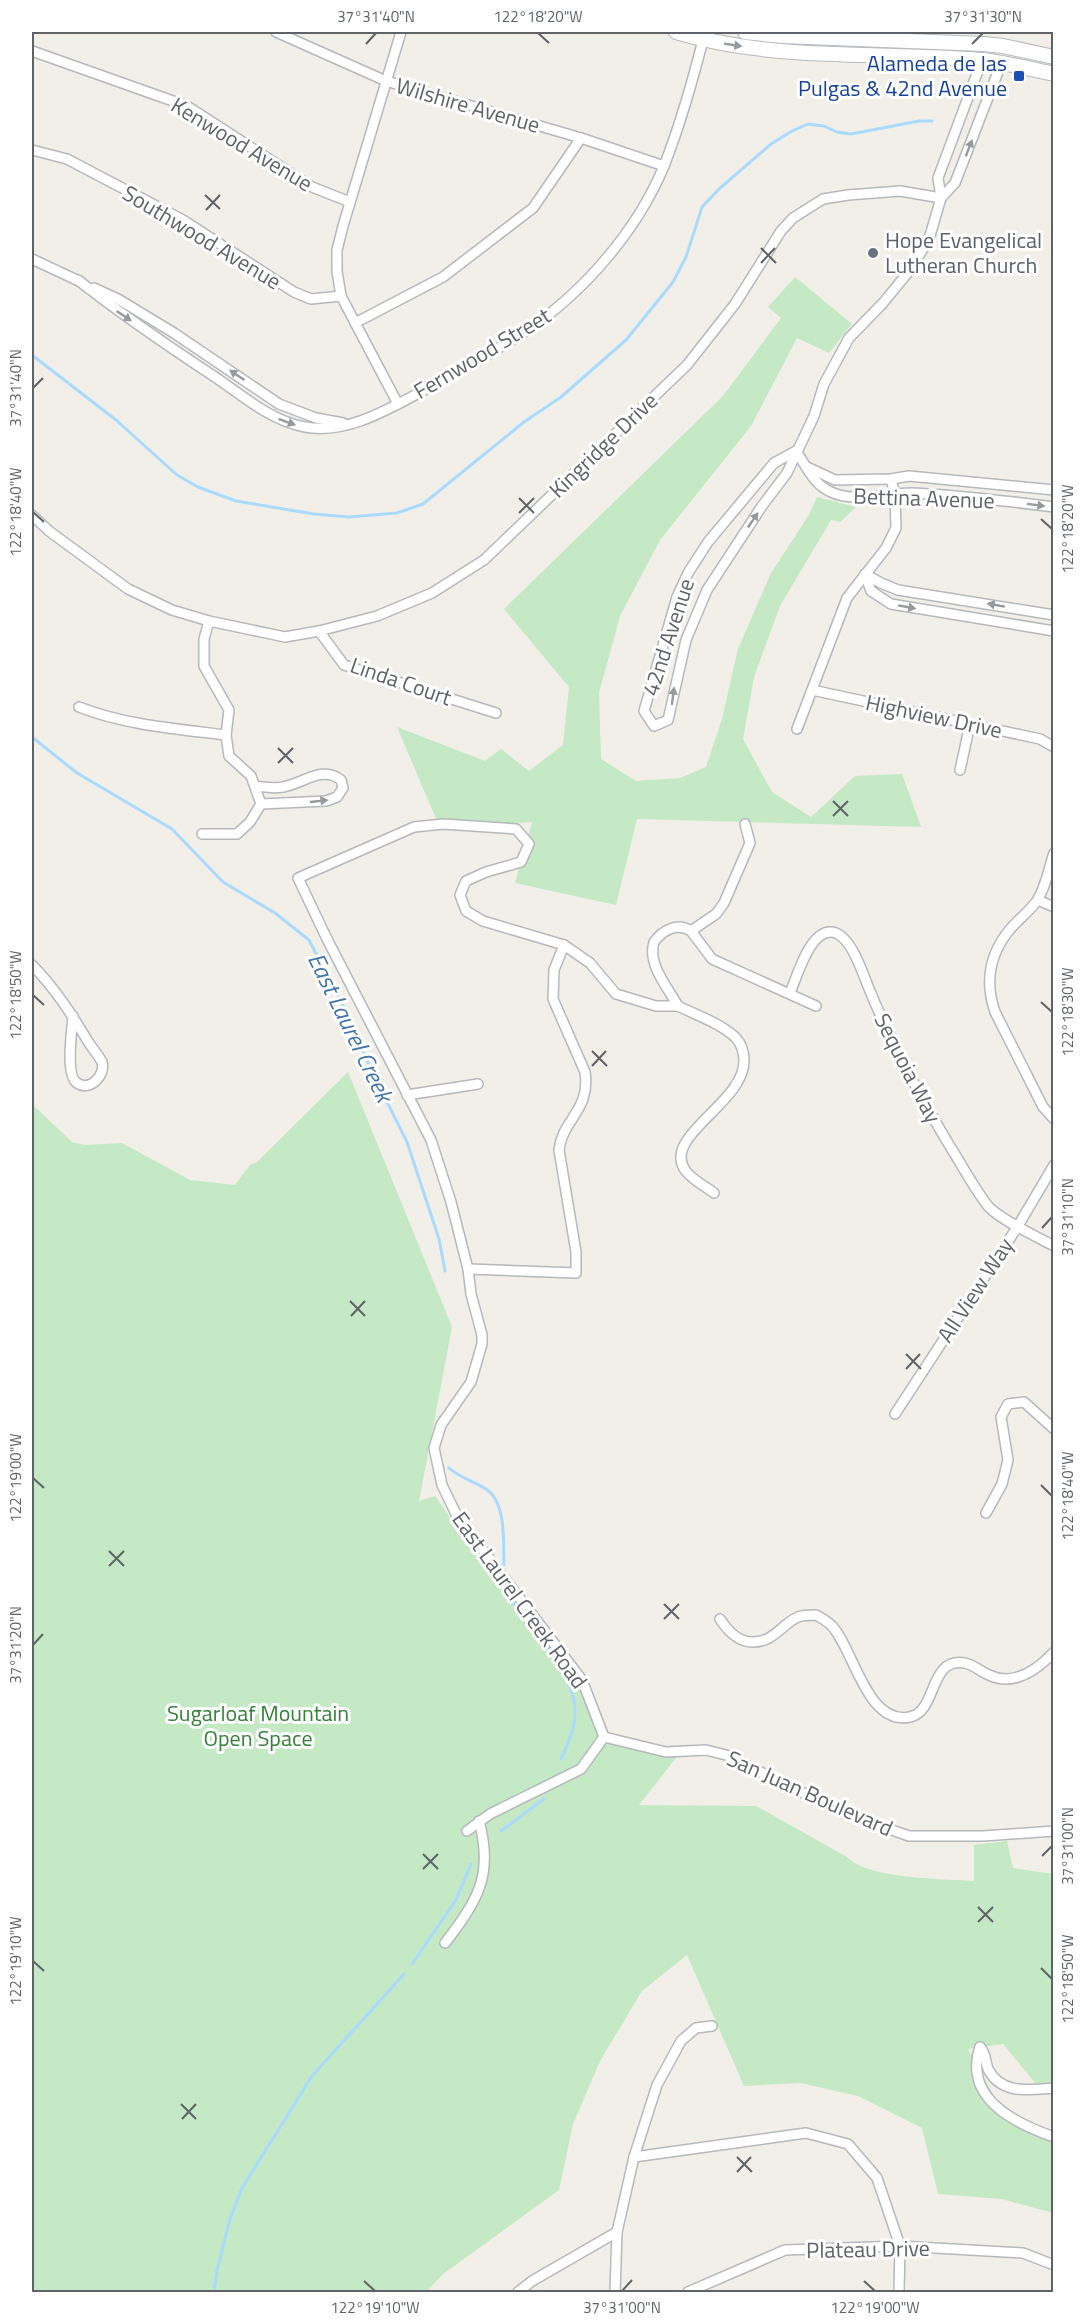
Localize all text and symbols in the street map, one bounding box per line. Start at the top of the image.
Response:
text: 37°31'40"N [337,5,415,28]
text: 122°18'20"W [493,5,583,28]
text: 37°31'30"N [944,5,1022,28]
one-way arrow [724,40,743,49]
place label: Alameda de las Pulgas & 42nd Avenue [798,46,1007,105]
street label: Wilshire Avenue [392,68,544,142]
marker: Alameda de las Pulgas & 42nd Avenue [1012,69,1026,83]
street label: Kenwood Avenue [165,88,319,200]
one-way arrow [964,138,974,156]
street label: Southwood Avenue [116,176,288,298]
place label: Hope Evangelical Lutheran Church [885,223,1042,282]
marker: Hope Evangelical Lutheran Church [866,246,880,260]
street label: Fernwood Street [407,298,557,407]
one-way arrow [116,310,133,321]
text: 37°31'40"N [4,349,27,427]
one-way arrow [229,369,245,381]
street label: Kingridge Drive [541,384,665,506]
one-way arrow [279,417,297,427]
text: 122°18'40"W [4,467,27,557]
street label: Bettina Avenue [853,479,995,517]
text: 122°18'20"W [1056,484,1079,574]
one-way arrow [1027,500,1046,509]
one-way arrow [747,512,758,528]
street label: 42nd Avenue [633,574,703,700]
one-way arrow [986,600,1005,609]
one-way arrow [898,603,917,612]
street label: Linda Court [346,648,456,714]
street label: Highview Drive [863,685,1005,747]
one-way arrow [669,686,678,705]
one-way arrow [309,796,328,806]
water label: East Laurel Creek [299,946,404,1111]
text: 122°18'50"W [4,950,27,1040]
text: 122°18'30"W [1056,967,1079,1057]
street label: Sequoia Way [866,1007,950,1129]
text: 37°31'10"N [1056,1178,1079,1256]
street label: All View Way [928,1231,1022,1349]
text: 122°19'00"W [4,1433,27,1523]
text: 122°18'40"W [1056,1451,1079,1541]
street label: East Laurel Creek Road [444,1504,596,1696]
text: 37°31'20"N [4,1606,27,1684]
park label: Sugarloaf Mountain Open Space [167,1696,349,1755]
street label: San Juan Boulevard [722,1741,898,1845]
text: 37°31'00"N [1056,1807,1079,1885]
text: 122°19'10"W [4,1916,27,2006]
text: 122°18'50"W [1056,1934,1079,2024]
street label: Plateau Drive [806,2231,930,2267]
text: 122°19'10"W [330,2296,420,2319]
text: 37°31'00"N [583,2296,661,2319]
text: 122°19'00"W [830,2296,920,2319]

